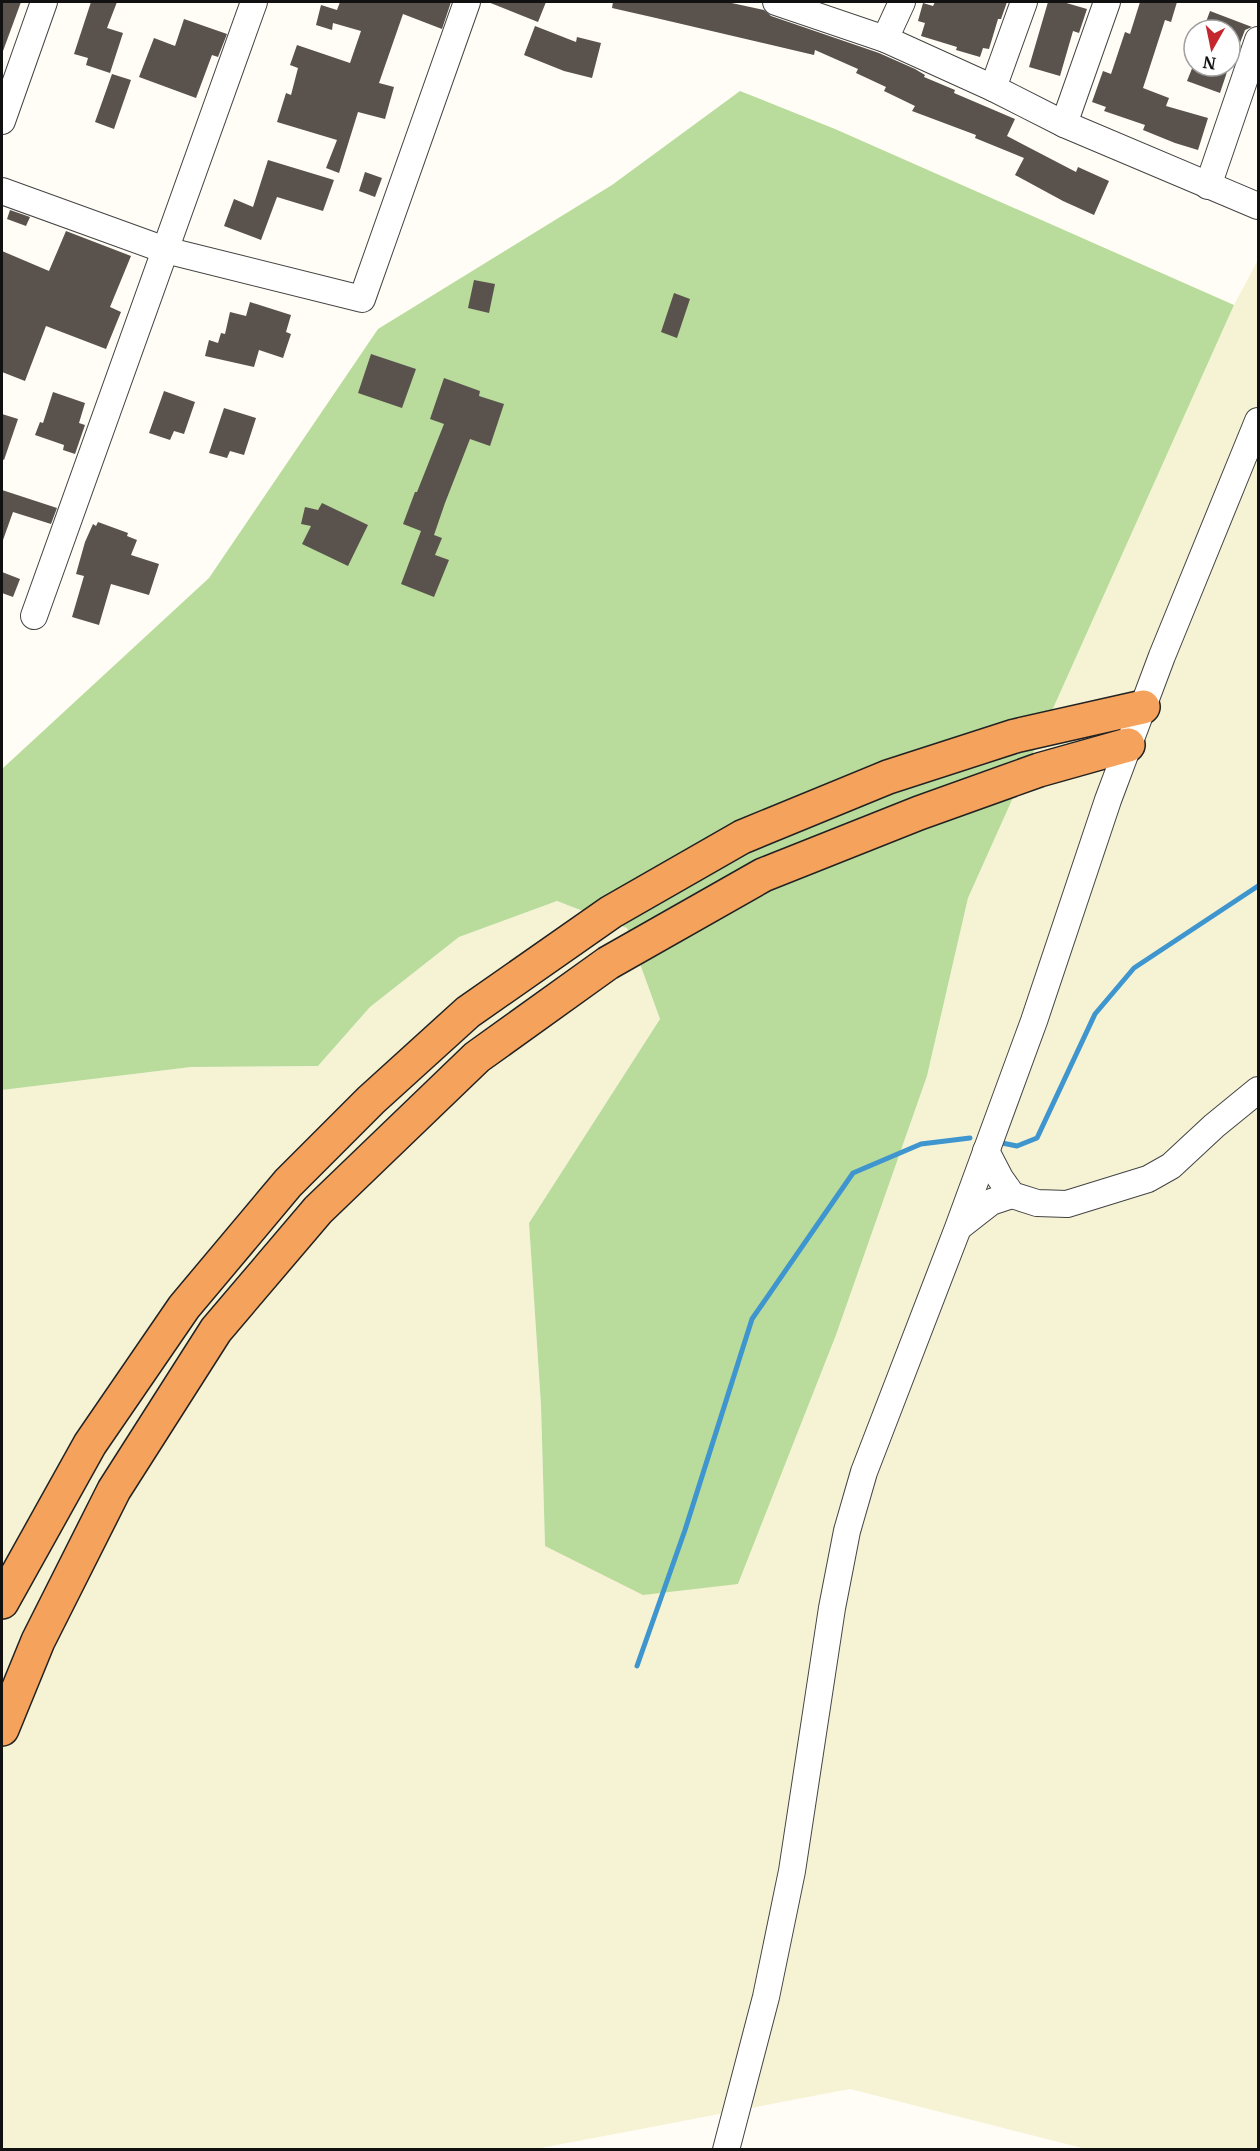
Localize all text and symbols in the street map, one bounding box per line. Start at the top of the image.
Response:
north arrow [1182,18,1242,78]
text: N [1201,52,1217,74]

